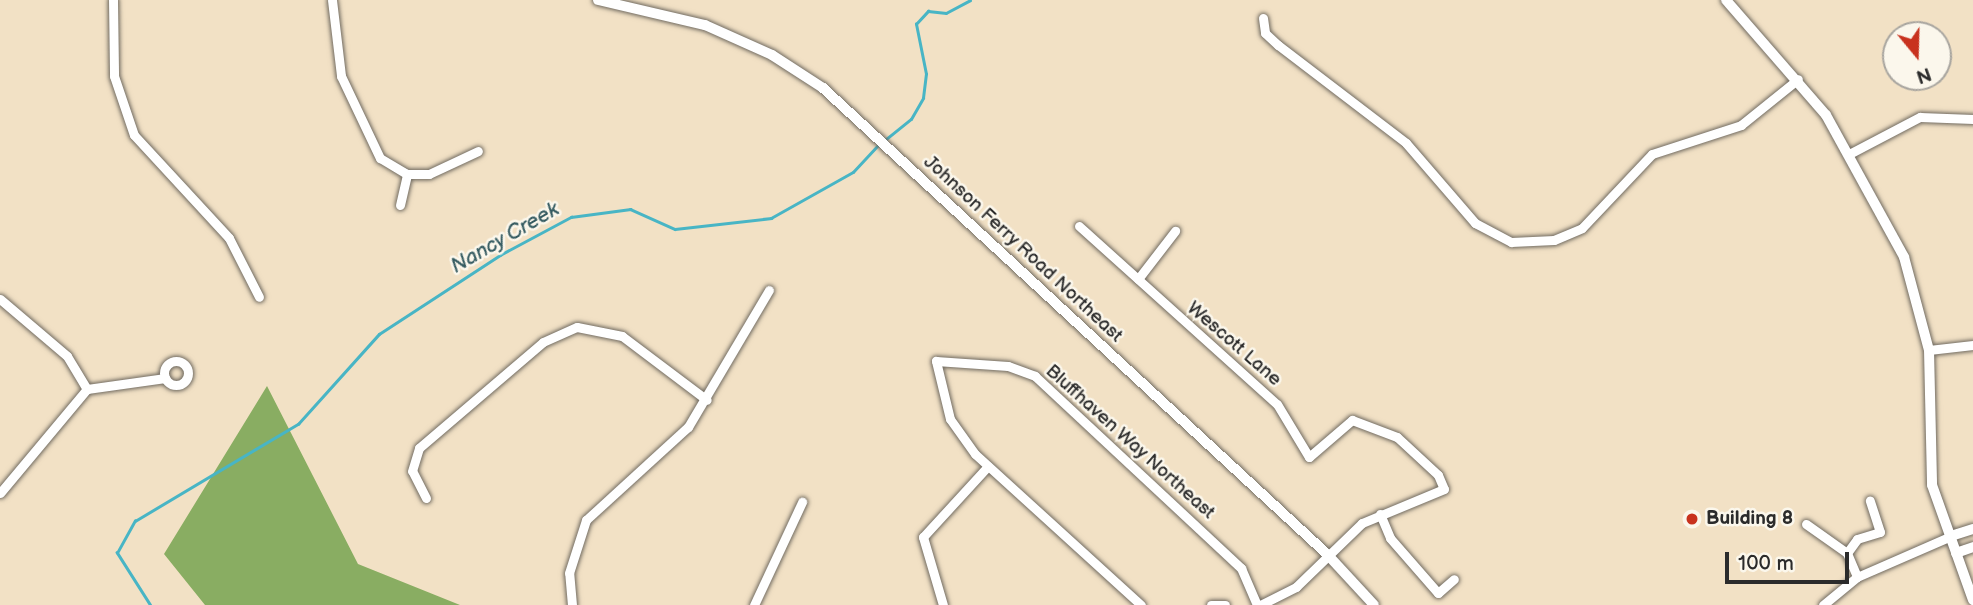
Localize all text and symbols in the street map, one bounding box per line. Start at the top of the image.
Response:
north arrow [1882,21,1952,91]
text: N [1913,61,1934,88]
street label: Johnson Ferry Road Northeast [918,150,1128,348]
water label: Nancy Creek [446,196,564,280]
street label: Wescott Lane [1182,297,1286,391]
street label: Bluffhaven Way Northeast [1040,359,1220,525]
place label: Building 8 [1706,508,1793,530]
marker: Building 8 [1684,511,1700,527]
scale bar [1728,538,1852,582]
text: 100 m [1738,551,1794,576]

